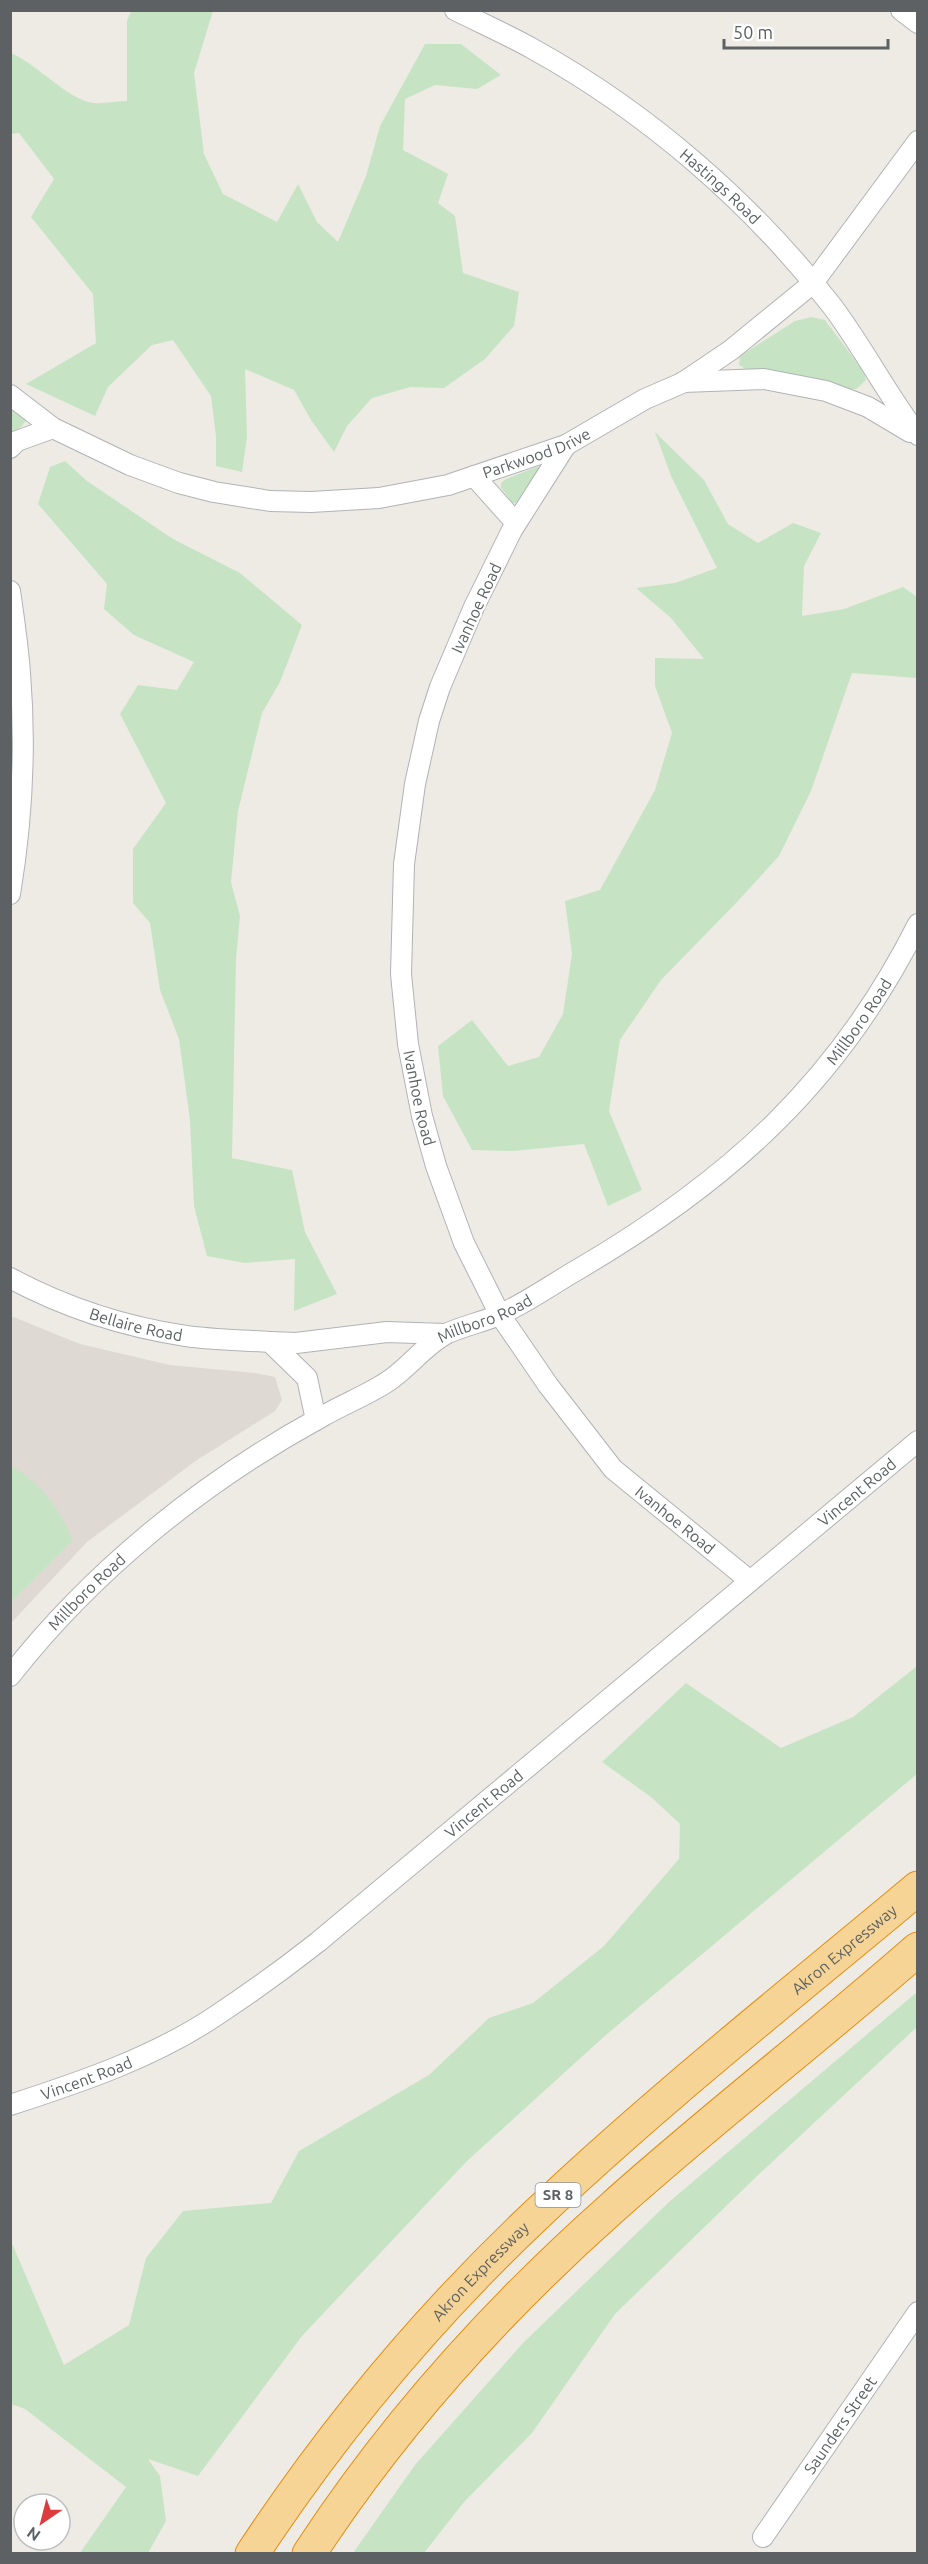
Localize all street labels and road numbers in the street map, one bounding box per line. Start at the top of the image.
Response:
street label: Hastings Road [677,145,764,227]
street label: Parkwood Drive [480,424,593,482]
street label: Ivanhoe Road [447,560,505,656]
street label: Millboro Road [822,975,895,1068]
street label: Ivanhoe Road [400,1049,439,1148]
street label: Millboro Road [434,1291,535,1346]
street label: Bellaire Road [87,1304,184,1344]
street label: Vincent Road [814,1454,899,1530]
street label: Ivanhoe Road [632,1482,719,1557]
street label: Millboro Road [44,1550,129,1634]
street label: Vincent Road [441,1766,526,1841]
street label: Akron Expressway [788,1901,900,1998]
street label: Vincent Road [38,2053,135,2103]
road number: SR 8 [536,2183,580,2207]
street label: Akron Expressway [428,2218,532,2324]
street label: Saunders Street [800,2372,880,2477]

